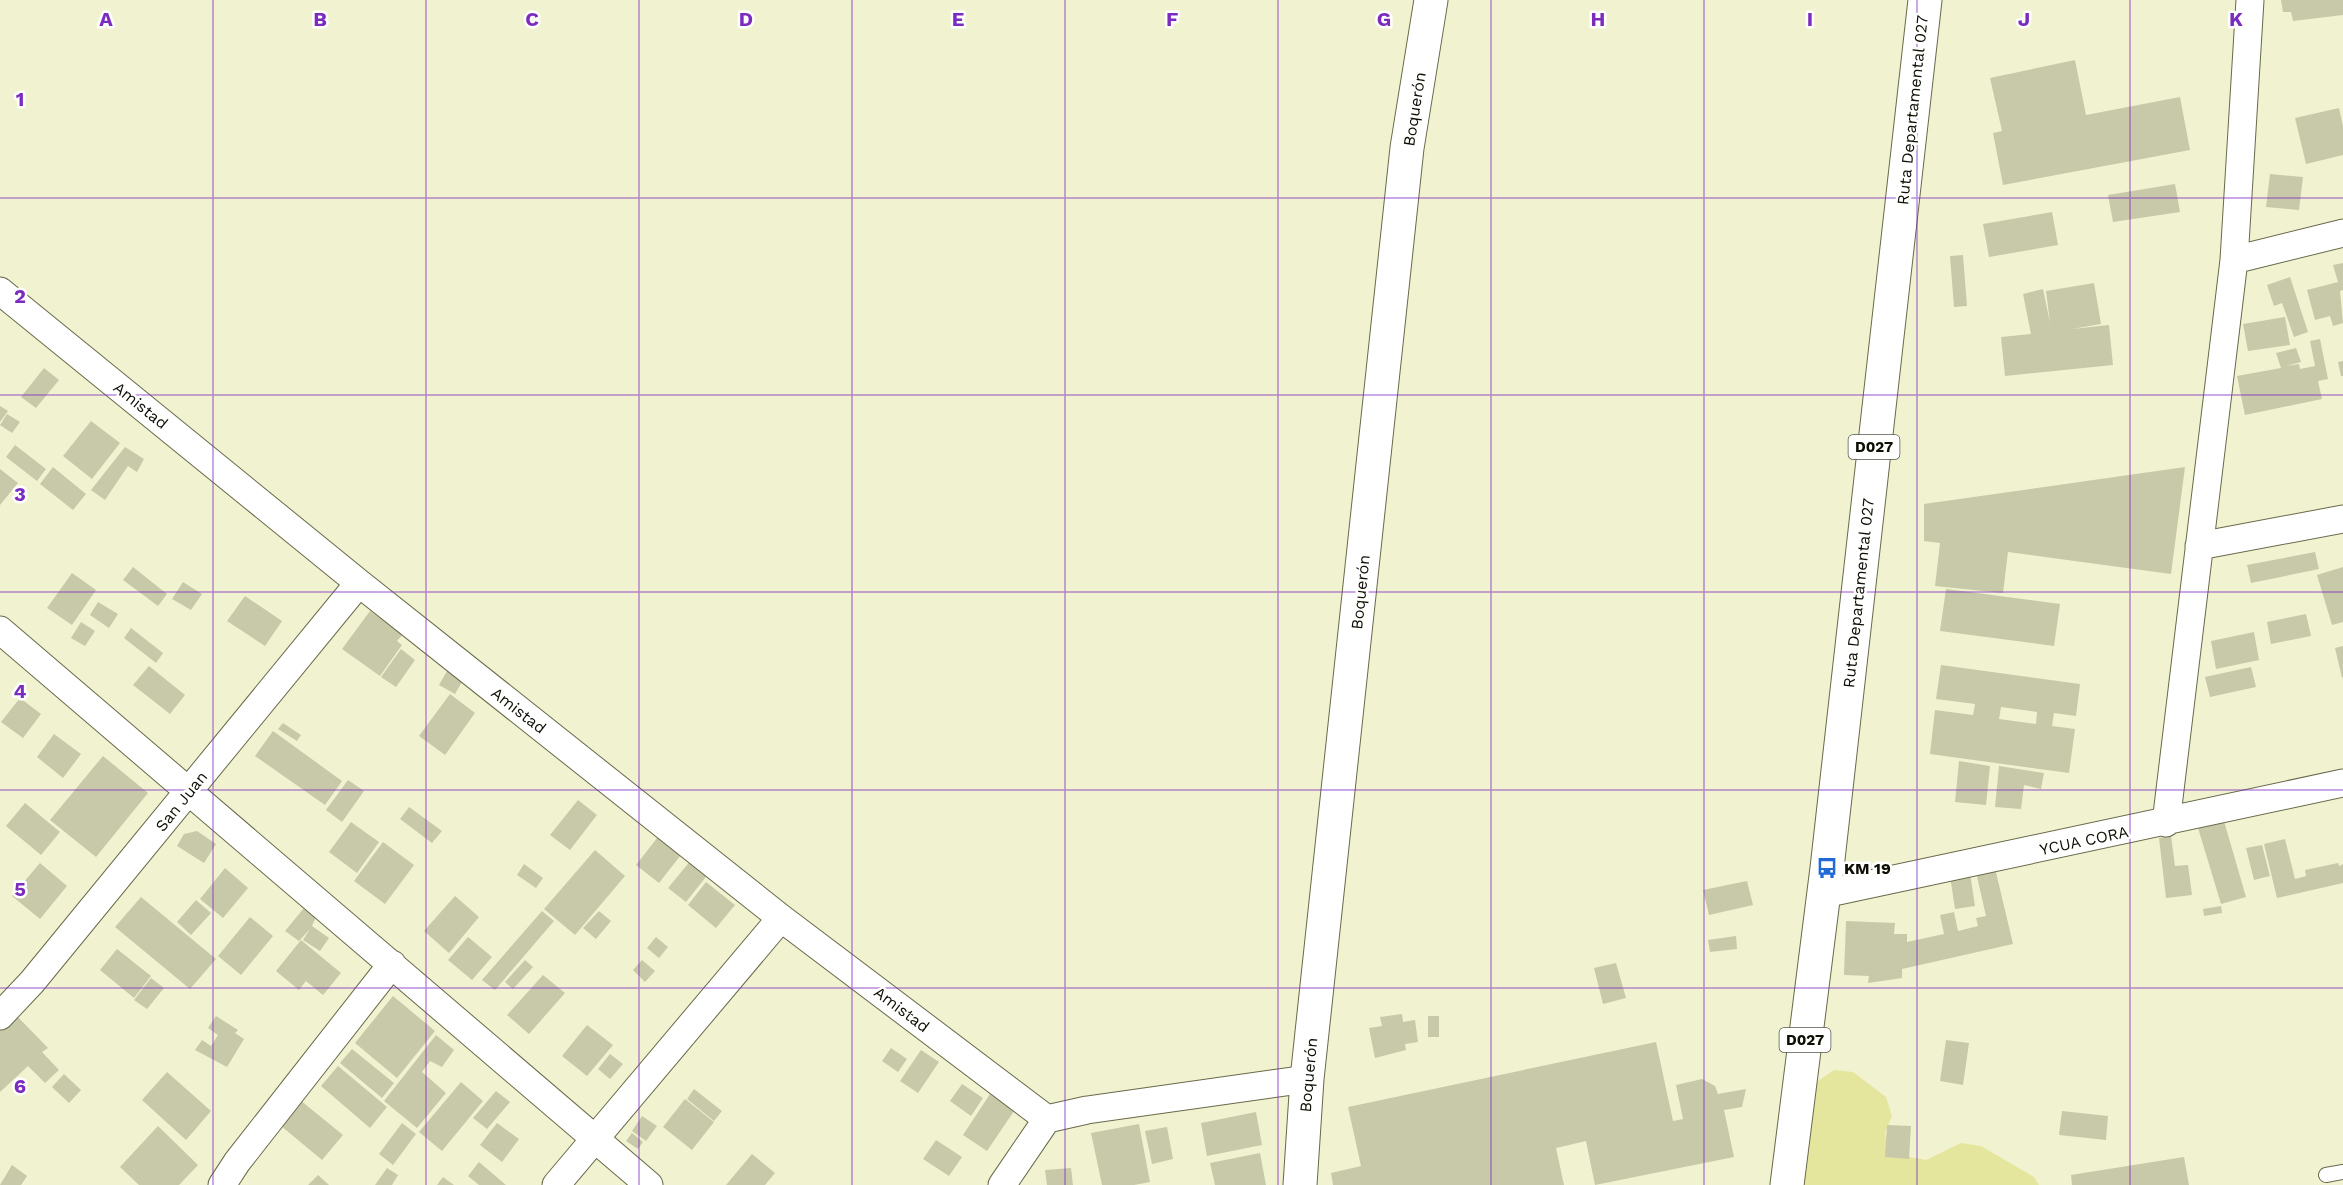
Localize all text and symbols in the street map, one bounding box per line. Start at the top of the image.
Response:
text: A [99,7,113,31]
text: B [313,7,327,31]
text: C [525,7,539,31]
text: D [739,7,753,31]
text: E [952,7,964,31]
text: F [1166,7,1178,31]
text: G [1377,7,1391,31]
text: H [1591,7,1605,31]
text: I [1807,7,1813,31]
text: J [2018,7,2030,31]
text: K [2229,7,2243,31]
street label: Ruta Departamental 027 [1893,14,1932,206]
street label: Boquerón [1399,71,1430,148]
text: 1 [16,87,24,111]
text: 2 [14,284,26,308]
street label: Amistad [110,378,172,433]
road number: D027 [1848,435,1900,459]
text: 3 [14,482,26,506]
street label: Ruta Departamental 027 [1839,497,1878,689]
street label: Boquerón [1347,554,1374,630]
text: 4 [14,679,27,703]
street label: Amistad [488,683,550,738]
street label: San Juan [151,767,211,835]
street label: YCUA CORA [2038,822,2131,859]
bus stop icon: KM 19 [1815,856,1839,880]
place label: KM 19 [1844,859,1891,878]
text: 5 [14,877,26,901]
street label: Amistad [870,982,933,1036]
road number: D027 [1780,1028,1830,1052]
street label: Boquerón [1296,1037,1321,1113]
text: 6 [14,1074,26,1098]

